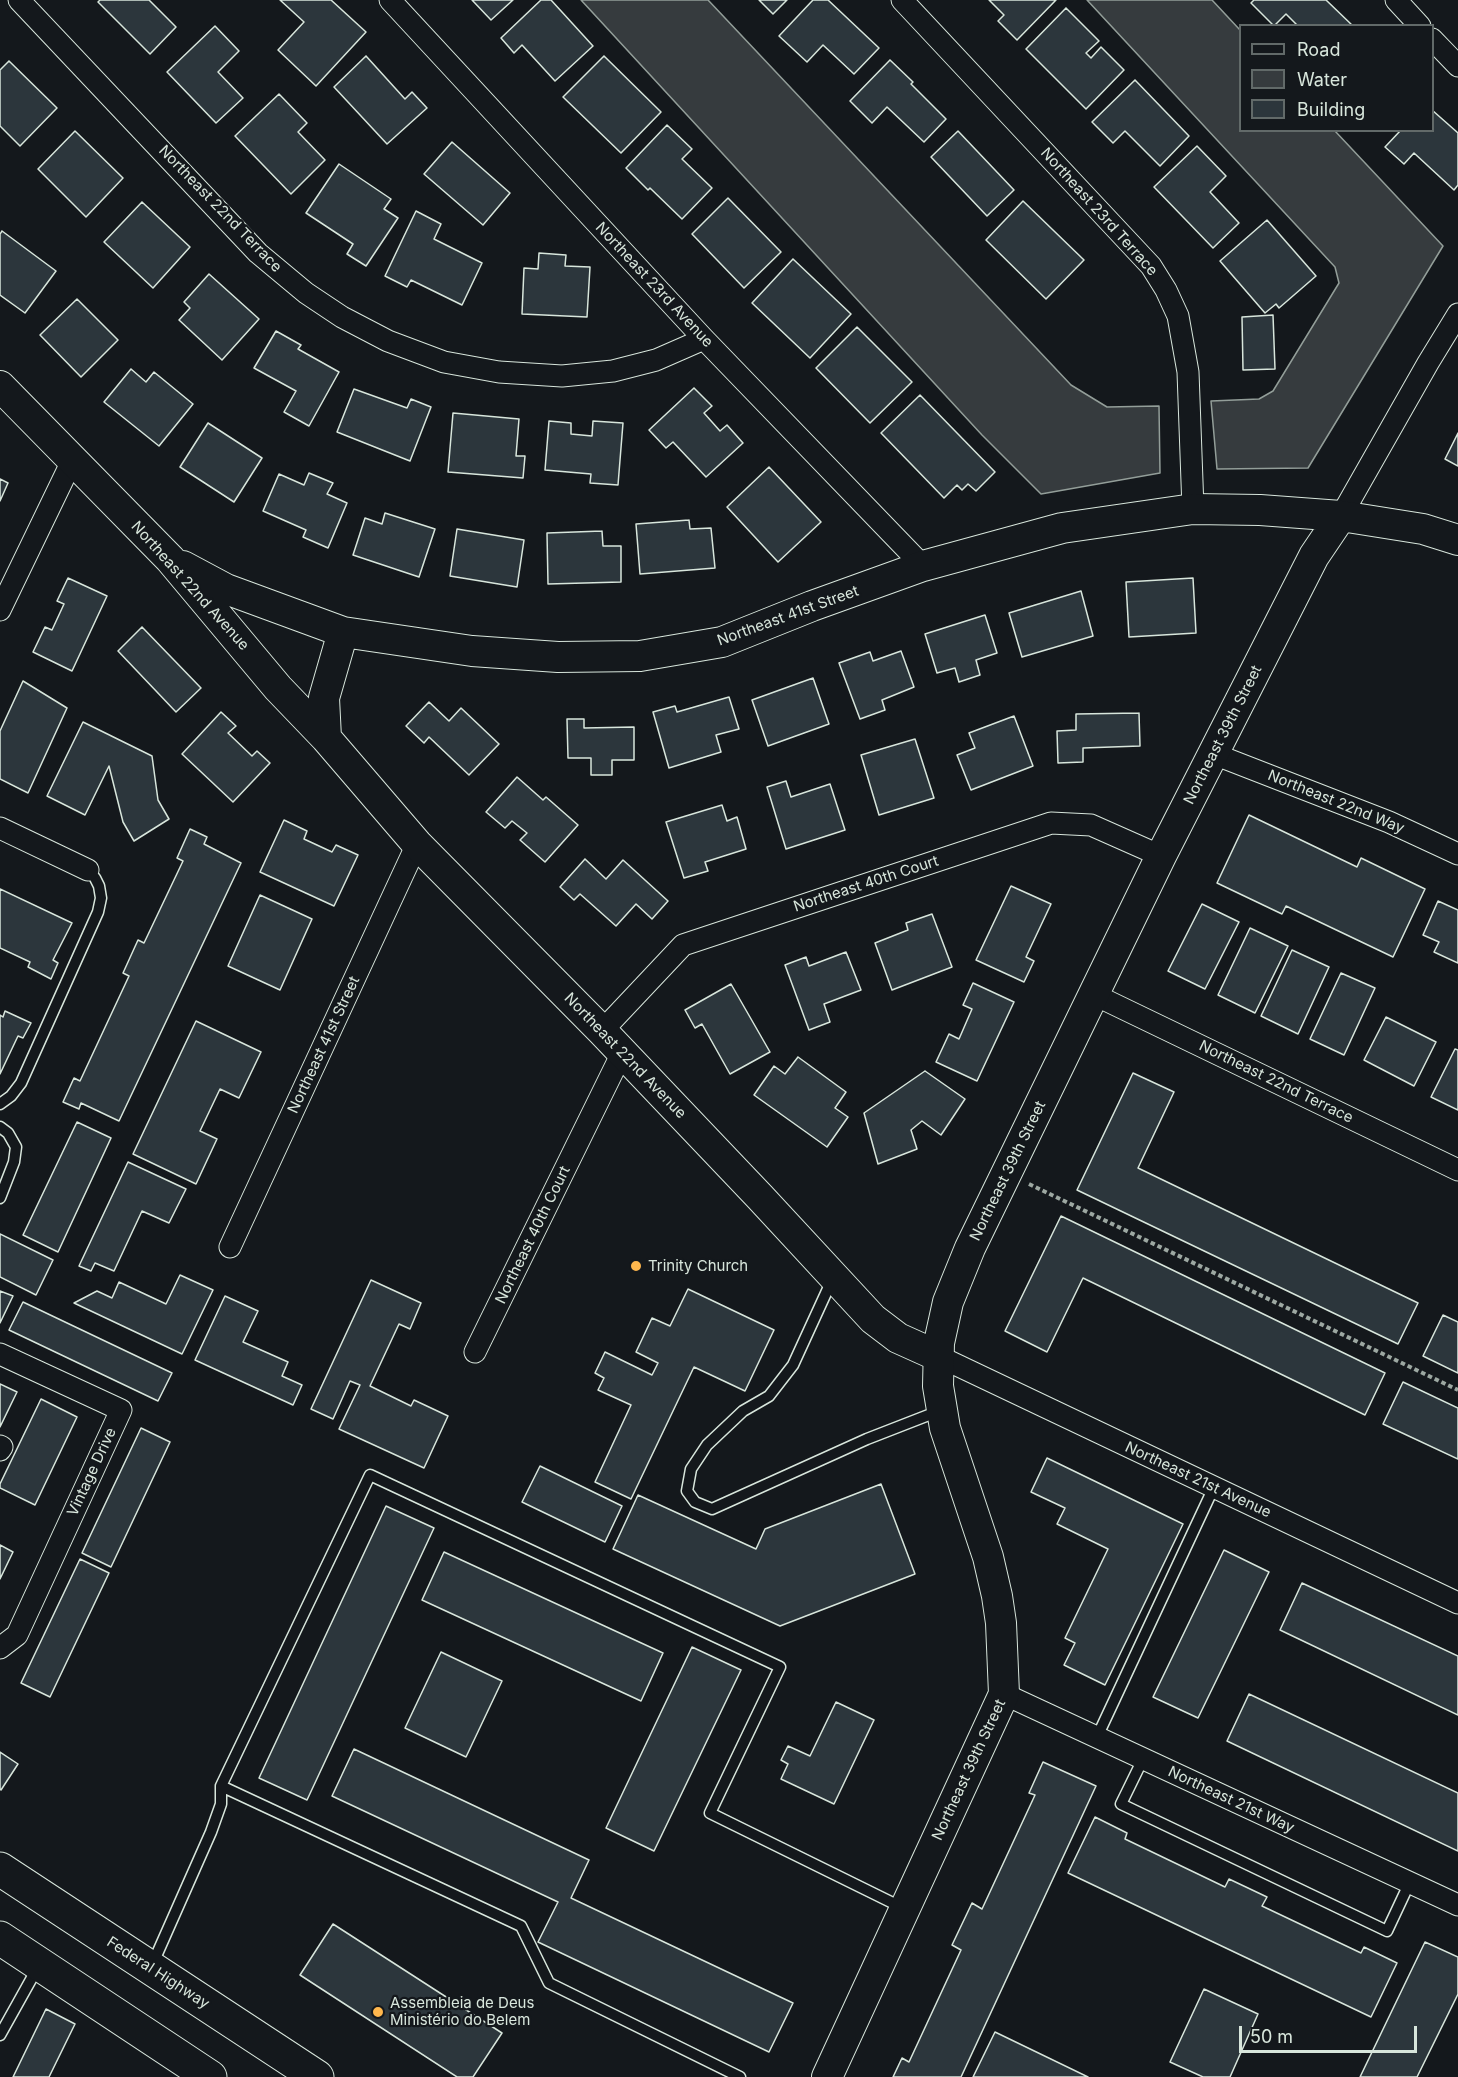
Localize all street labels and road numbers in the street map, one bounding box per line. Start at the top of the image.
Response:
street label: Northeast 22nd Terrace [155,142,285,276]
street label: Northeast 23rd Terrace [1037,144,1161,280]
street label: Northeast 23rd Avenue [591,219,717,351]
street label: Northeast 22nd Avenue [127,518,253,654]
street label: Northeast 41st Street [715,582,861,650]
street label: Northeast 39th Street [1180,663,1266,807]
street label: Northeast 22nd Way [1265,766,1407,838]
street label: Northeast 40th Court [791,852,941,916]
street label: Northeast 41st Street [284,974,364,1116]
street label: Northeast 22nd Avenue [560,989,690,1123]
street label: Northeast 22nd Terrace [1196,1037,1356,1127]
street label: Northeast 39th Street [966,1098,1050,1244]
street label: Northeast 40th Court [492,1163,574,1307]
street label: Vintage Drive [64,1425,120,1519]
street label: Northeast 21st Avenue [1122,1438,1274,1522]
street label: Northeast 39th Street [928,1697,1010,1843]
street label: Northeast 21st Way [1165,1763,1297,1837]
street label: Federal Highway [103,1933,213,2013]

